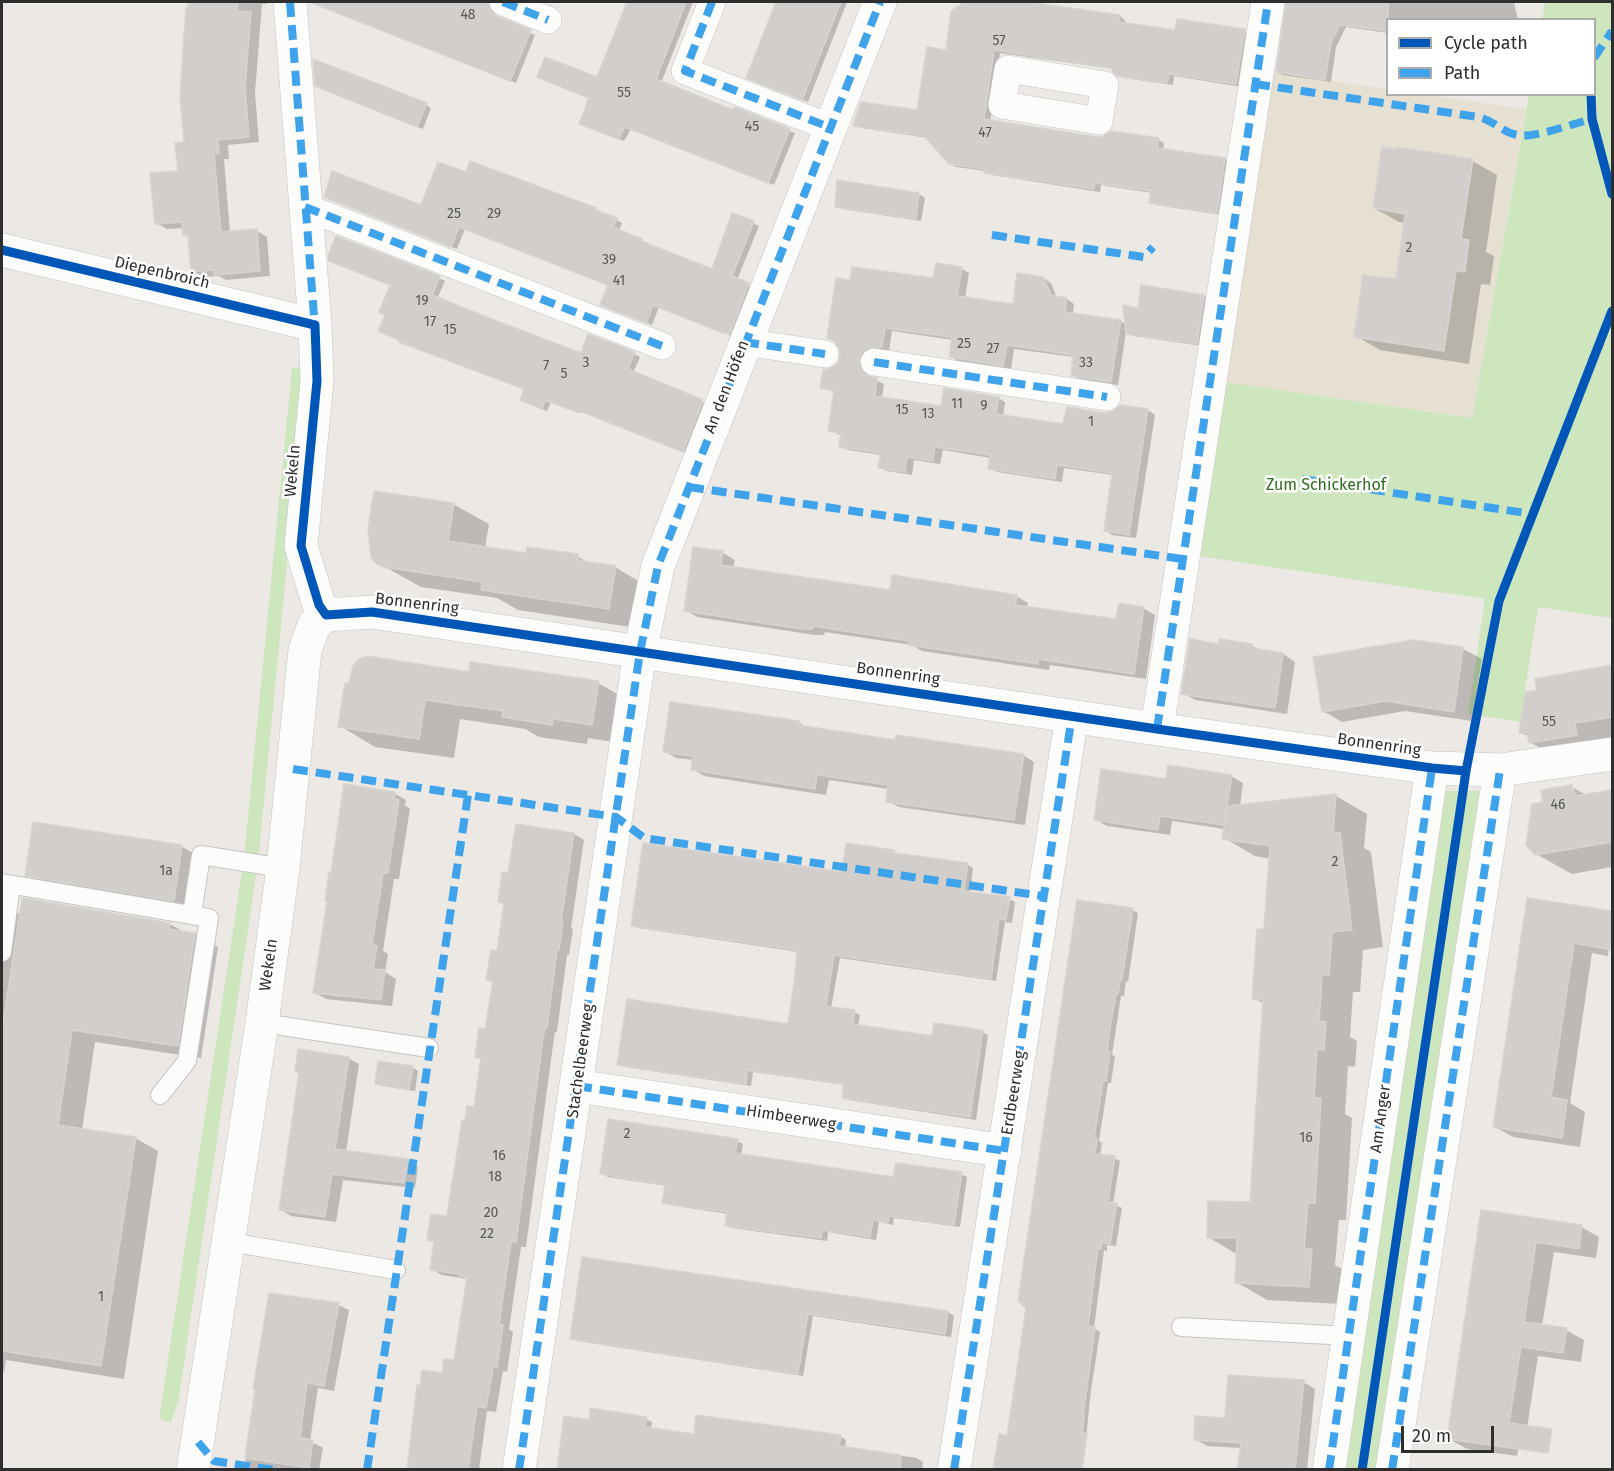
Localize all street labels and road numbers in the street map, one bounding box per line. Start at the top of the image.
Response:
street label: Diepenbroich [112,253,212,293]
street label: An den Höfen [700,338,754,436]
street label: Wekeln [281,444,305,498]
street label: Bonnenring [374,589,460,619]
street label: Bonnenring [855,659,941,689]
street label: Bonnenring [1336,730,1422,760]
street label: Wekeln [256,938,282,992]
street label: Stachelbeerweg [563,1003,599,1119]
street label: Erdbeerweg [998,1049,1030,1137]
street label: Am Anger [1367,1084,1395,1154]
street label: Himbeerweg [745,1101,837,1135]

